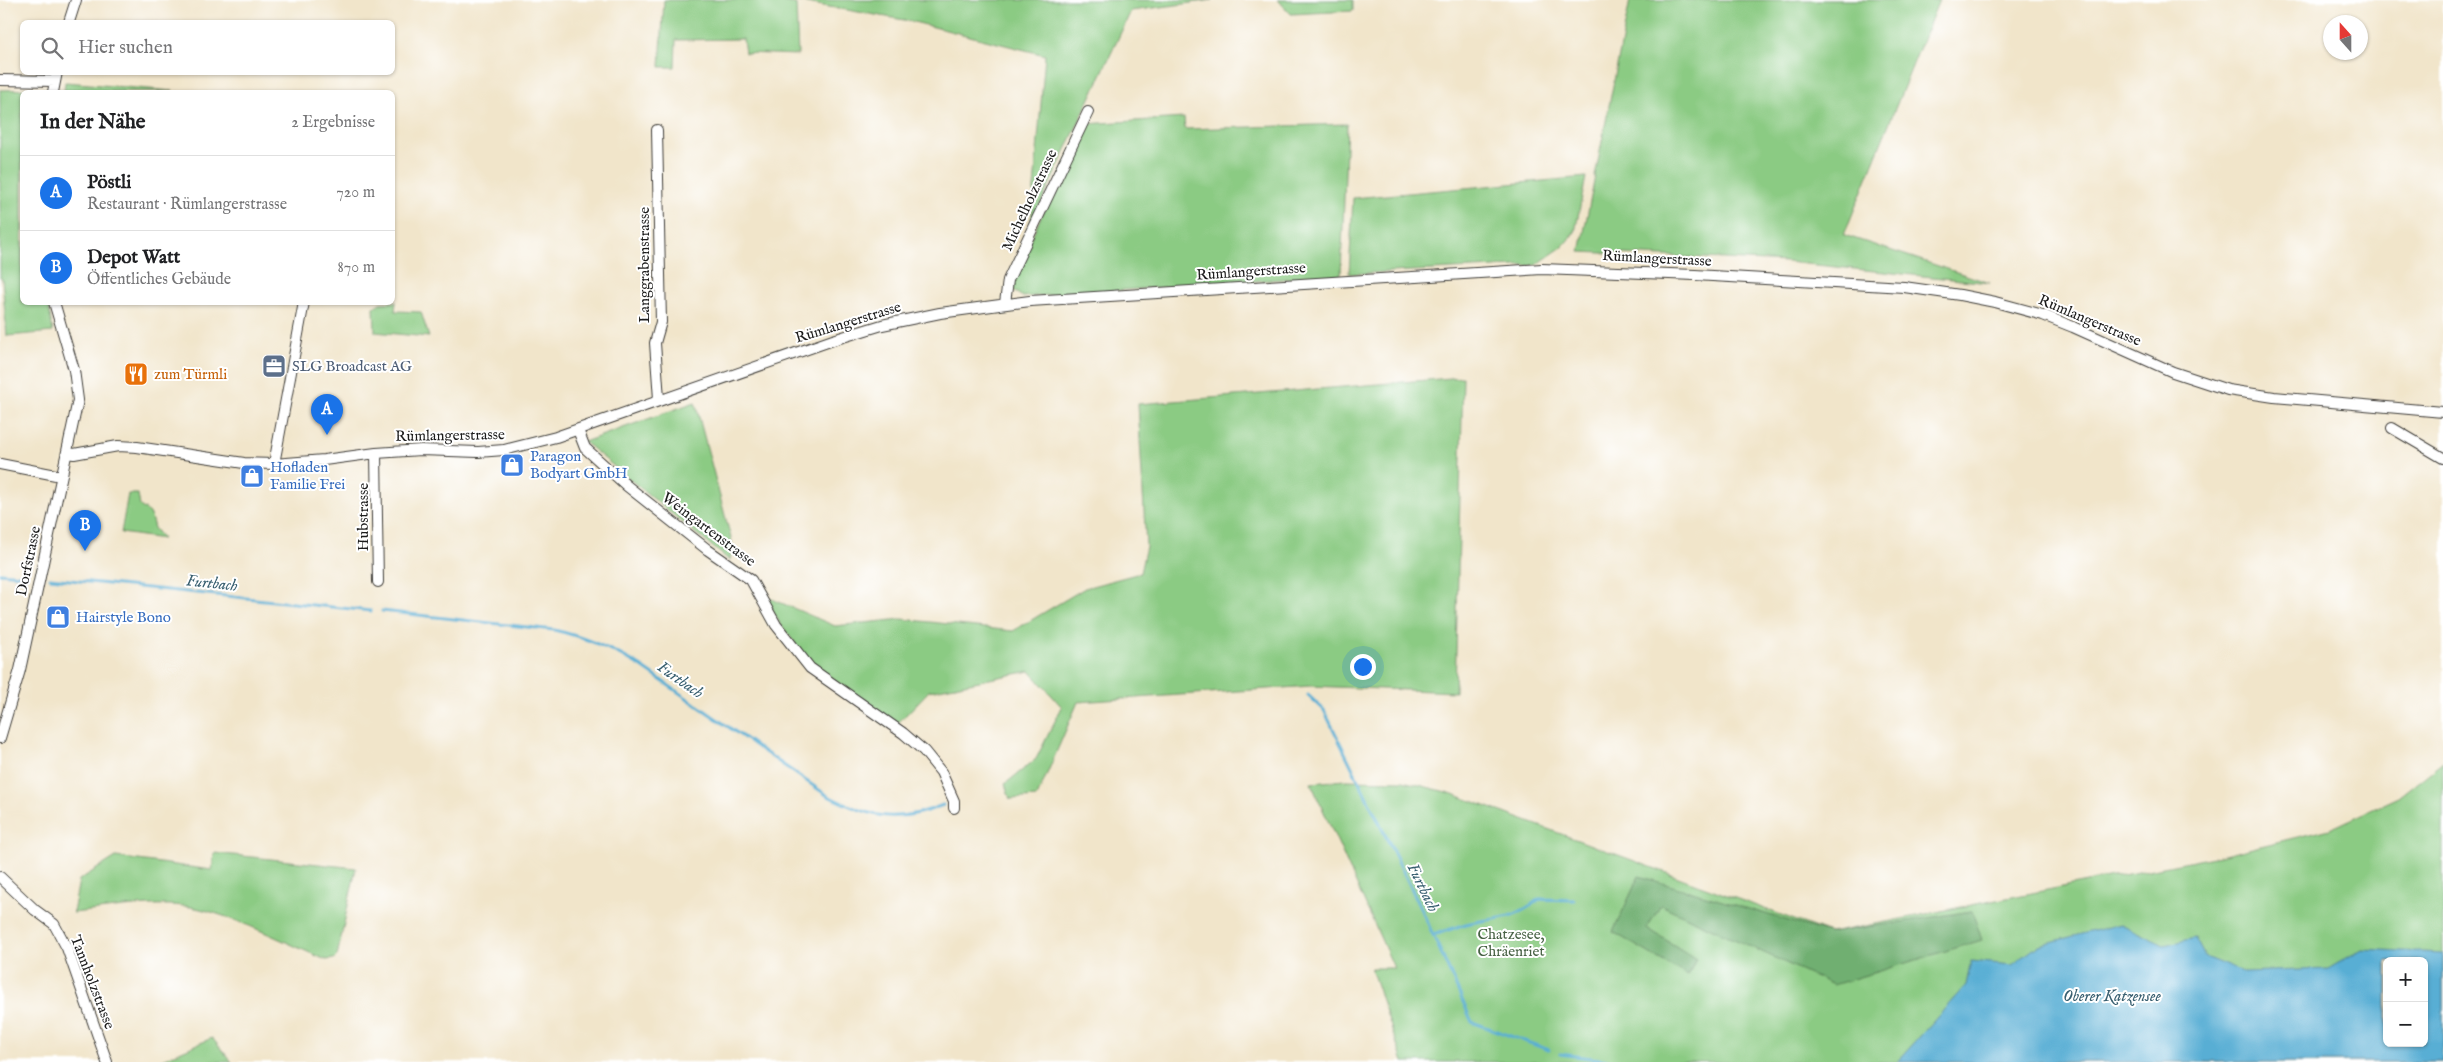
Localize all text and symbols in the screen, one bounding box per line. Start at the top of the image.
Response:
north arrow [2323,15,2368,60]
search box [20,20,395,75]
icon: search [38,34,66,62]
text: Hier suchen [78,36,173,60]
text: In der Nähe [40,109,146,136]
text: 2 Ergebnisse [291,113,375,133]
street label: Michelholzstrasse [998,146,1061,254]
text: Pöstli [87,171,131,195]
text: A [51,183,61,203]
text: 720 m [336,183,375,203]
text: Restaurant · Rümlangerstrasse [87,195,287,215]
street label: Langgrabenstrasse [635,207,654,323]
text: Depot Watt [87,246,180,270]
street label: Rümlangerstrasse [1602,246,1712,271]
text: B [51,258,61,278]
text: 870 m [338,258,375,278]
street label: Rümlangerstrasse [1196,258,1307,285]
text: Öffentliches Gebäude [87,270,231,290]
street label: Rümlangerstrasse [2036,290,2144,351]
street label: Rümlangerstrasse [793,297,903,348]
office icon: SLG Broadcast AG [261,353,287,379]
place label: SLG Broadcast AG [292,357,412,376]
restaurant icon: zum Türmli [123,361,149,387]
place label: zum Türmli [154,365,227,384]
pin: A [311,394,343,435]
street label: Rümlangerstrasse [395,425,505,446]
place label: Paragon Bodyart GmbH [530,447,628,483]
shop icon: Paragon Bodyart GmbH [499,452,525,478]
place label: Hofladen Familie Frei [270,458,345,494]
shop icon: Hofladen Familie Frei [239,463,265,489]
street label: Hubstrasse [354,483,373,551]
street label: Weingartenstrasse [658,488,759,571]
pin: B [69,510,101,551]
street label: Dorfstrasse [12,524,45,598]
water label: Furtbach [185,571,239,597]
shop icon: Hairstyle Bono [45,604,71,630]
place label: Hairstyle Bono [76,608,171,627]
your location [1350,654,1376,680]
water label: Furtbach [653,658,707,704]
water label: Furtbach [1402,860,1443,916]
park label: Chatzesee, Chräenriet [1477,925,1545,961]
street label: Tannholzstrasse [66,933,119,1032]
map controls [2383,957,2428,1047]
button: + [2383,957,2428,1002]
water label: Oberer Katzensee [2063,987,2161,1007]
button: − [2383,1002,2428,1047]

